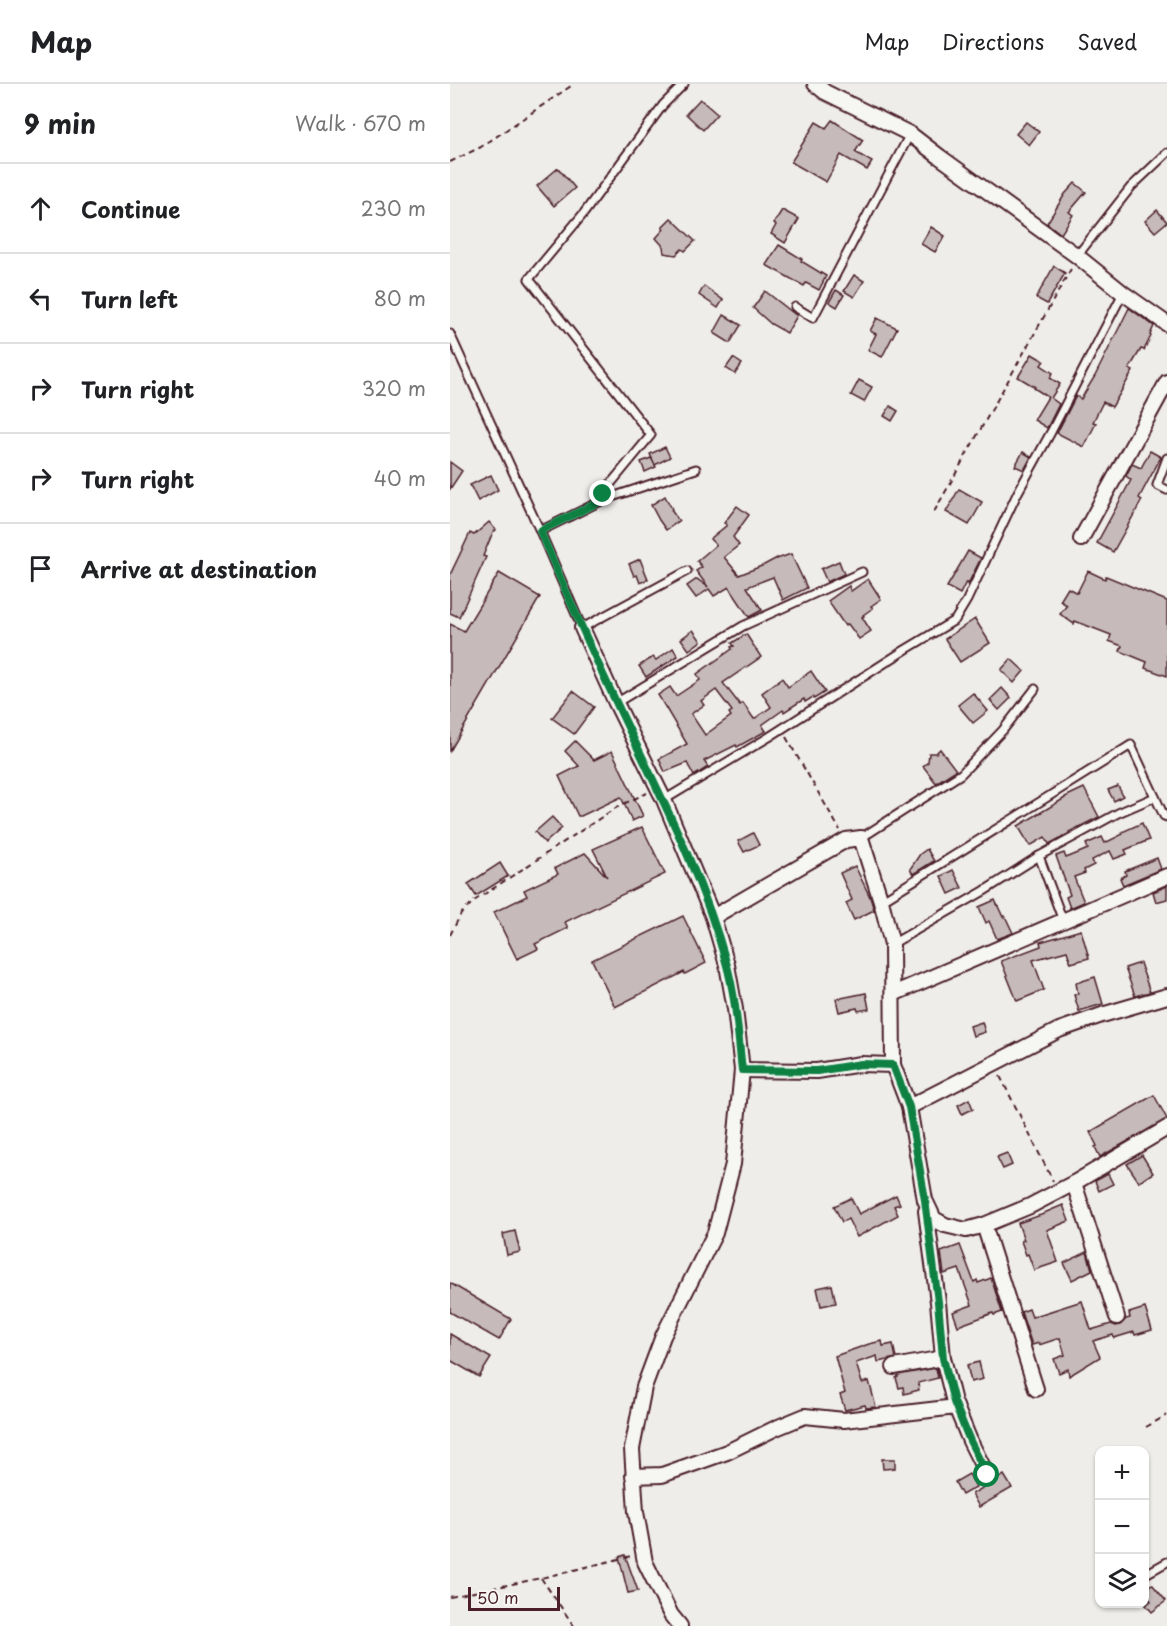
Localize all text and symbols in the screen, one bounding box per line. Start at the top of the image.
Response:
text: Map [30,20,92,63]
text: Map [864,25,909,57]
text: Directions [942,25,1044,57]
text: Saved [1077,25,1137,57]
text: 9 min [24,104,96,143]
text: Walk · 670 m [295,108,426,138]
icon: ahead [24,192,57,225]
text: Continue [81,192,180,225]
text: 230 m [361,193,426,223]
icon: left [24,282,57,315]
text: Turn left [81,282,178,315]
text: 80 m [374,283,426,313]
icon: right [24,372,57,405]
text: Turn right [81,372,194,405]
text: 320 m [362,373,426,403]
icon: right [24,462,57,495]
text: Turn right [81,462,194,495]
text: 40 m [374,463,426,493]
route end [589,480,615,506]
icon: arrive [24,552,57,585]
text: Arrive at destination [81,552,317,585]
map controls [1095,1446,1149,1608]
button: + [1095,1446,1149,1500]
route start [973,1461,999,1487]
button: − [1095,1500,1149,1554]
button: layers [1095,1554,1149,1608]
scale bar [468,1584,560,1612]
text: 50 m [477,1585,518,1609]

